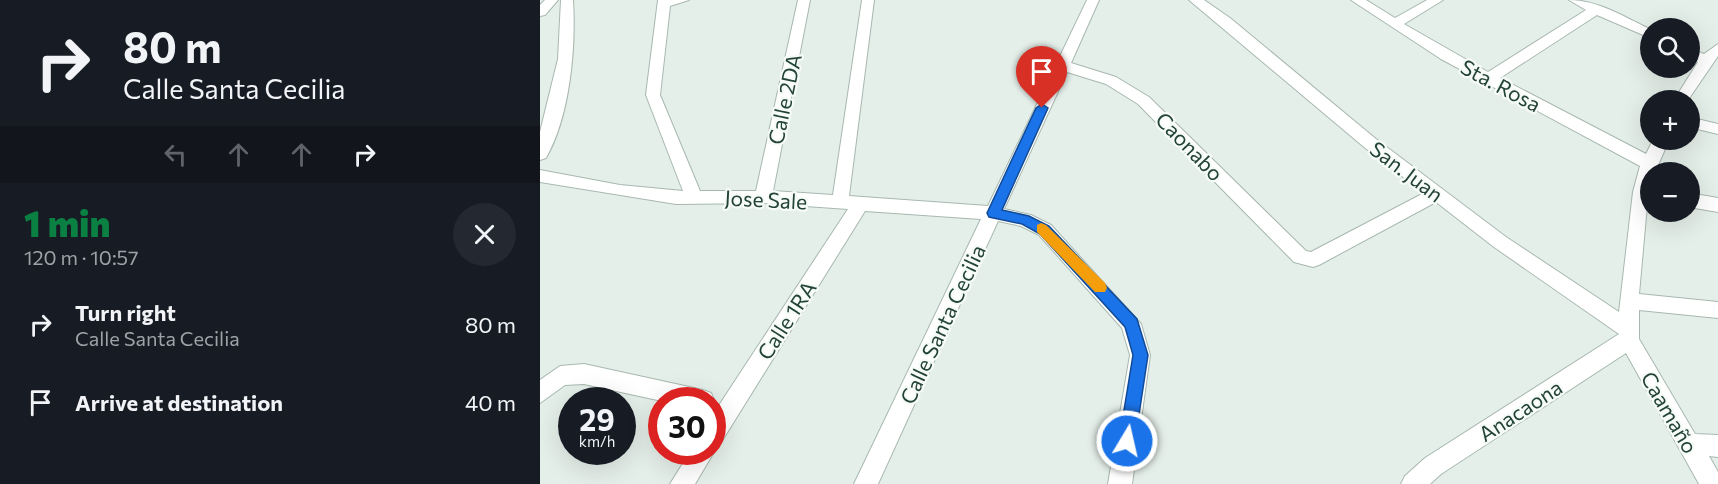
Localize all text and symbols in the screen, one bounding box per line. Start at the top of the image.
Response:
map controls [1640,18,1700,222]
button: search [1640,18,1700,78]
text: 80 m [123,20,222,72]
icon: right [24,24,102,102]
pin [1016,46,1067,108]
street label: Calle 2DA [762,51,806,147]
street label: Sta. Rosa [1457,54,1545,116]
icon: arrive [1025,55,1058,88]
text: Calle Santa Cecilia [123,72,345,105]
button: + [1640,90,1700,150]
street label: Caonabo [1151,106,1229,186]
street label: San. Juan [1365,135,1449,207]
icon: left [159,138,192,171]
icon: ahead [222,138,255,171]
icon: ahead [285,138,318,171]
icon: right [348,138,381,171]
button: − [1640,162,1700,222]
street label: Jose Sale [724,184,808,214]
text: 1 min [24,200,110,244]
button: close [453,203,516,266]
street label: Calle Santa Cecilia [894,240,990,408]
text: 120 m · 10:57 [24,245,139,269]
street label: Calle 1RA [751,276,821,364]
text: Turn right [75,299,176,326]
icon: right [24,308,57,341]
text: 80 m [465,311,516,338]
text: Calle Santa Cecilia [75,326,240,350]
street label: Caamaño [1637,367,1703,457]
street label: Anacaona [1474,374,1566,446]
icon: arrive [24,386,57,419]
speed limit sign: 30 [648,387,726,465]
text: Arrive at destination [75,389,283,416]
text: 40 m [465,389,516,416]
text: 29 [579,400,615,437]
position arrow [1095,409,1159,473]
text: km/h [579,432,615,450]

